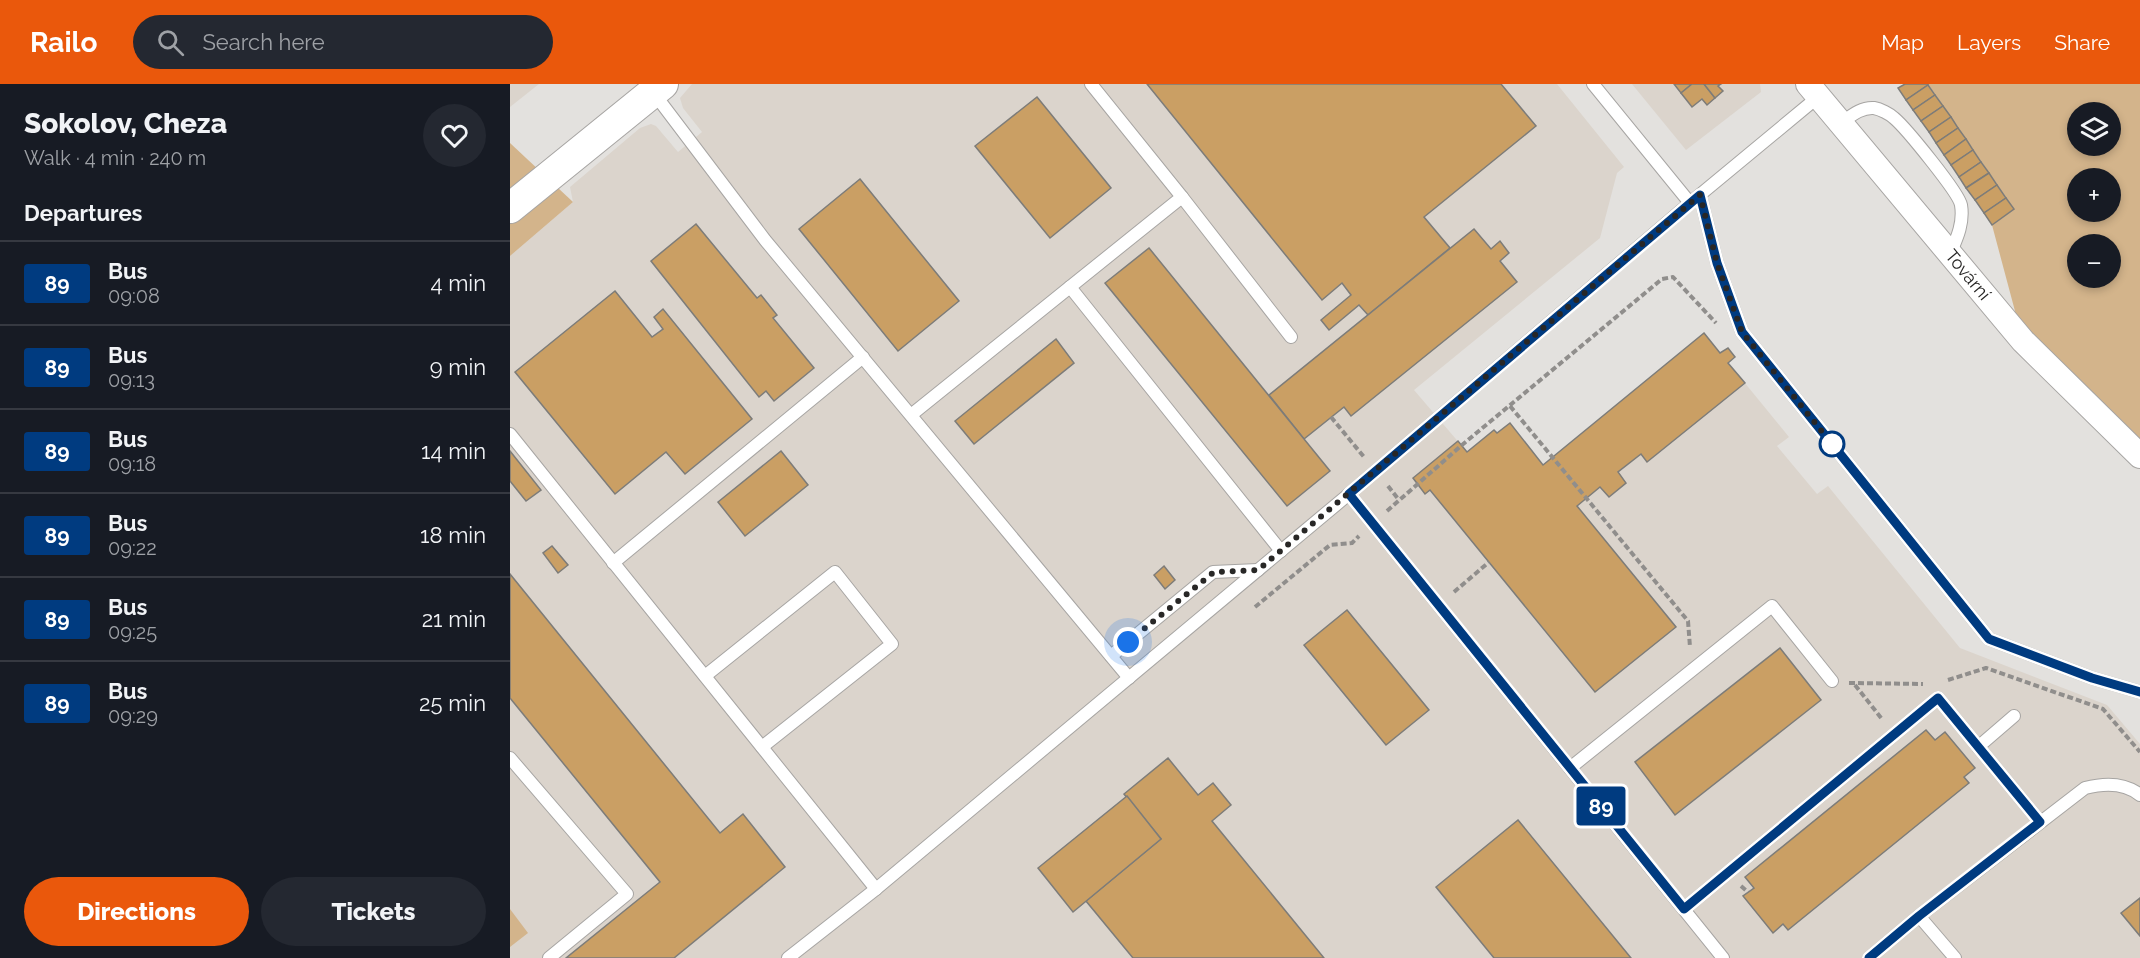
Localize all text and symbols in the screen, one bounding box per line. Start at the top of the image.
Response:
search box [133,15,553,69]
text: Railo [30,26,97,59]
icon: search [154,26,187,59]
text: Search here [202,29,325,55]
text: Map [1881,30,1924,55]
text: Layers [1957,30,2021,55]
text: Share [2054,30,2110,55]
map controls [2067,102,2121,288]
button: layers [2067,102,2121,156]
button: heart [423,104,486,167]
text: Sokolov, Cheza [24,107,227,140]
text: Walk · 4 min · 240 m [24,146,206,170]
button: + [2067,168,2121,222]
text: Departures [24,200,142,226]
button: − [2067,234,2121,288]
street label: Tovární [1941,245,1995,304]
text: Bus [108,258,147,284]
text: 4 min [431,270,486,296]
text: 89 [44,271,70,296]
text: 09:08 [108,284,160,308]
text: Bus [108,342,147,368]
text: 9 min [430,354,486,380]
text: 89 [44,355,70,380]
text: 09:13 [108,368,155,392]
text: Bus [108,426,147,452]
unlabelled marker [1819,431,1845,457]
text: 14 min [421,438,486,464]
text: 89 [44,439,70,464]
text: 09:18 [108,452,156,476]
text: Bus [108,510,147,536]
text: 18 min [420,522,486,548]
text: 89 [44,523,70,548]
text: 09:22 [108,536,157,560]
text: Bus [108,594,147,620]
text: 21 min [422,606,486,632]
text: 89 [44,607,70,632]
text: 09:25 [108,620,157,644]
your location [1113,627,1143,657]
text: Bus [108,678,147,704]
text: 25 min [419,690,486,716]
text: 89 [44,691,70,716]
text: 09:29 [108,704,158,728]
line badge: 89 [1574,786,1628,826]
text: 89 [1588,794,1614,819]
button: Directions [24,877,249,946]
button: Tickets [261,877,486,946]

